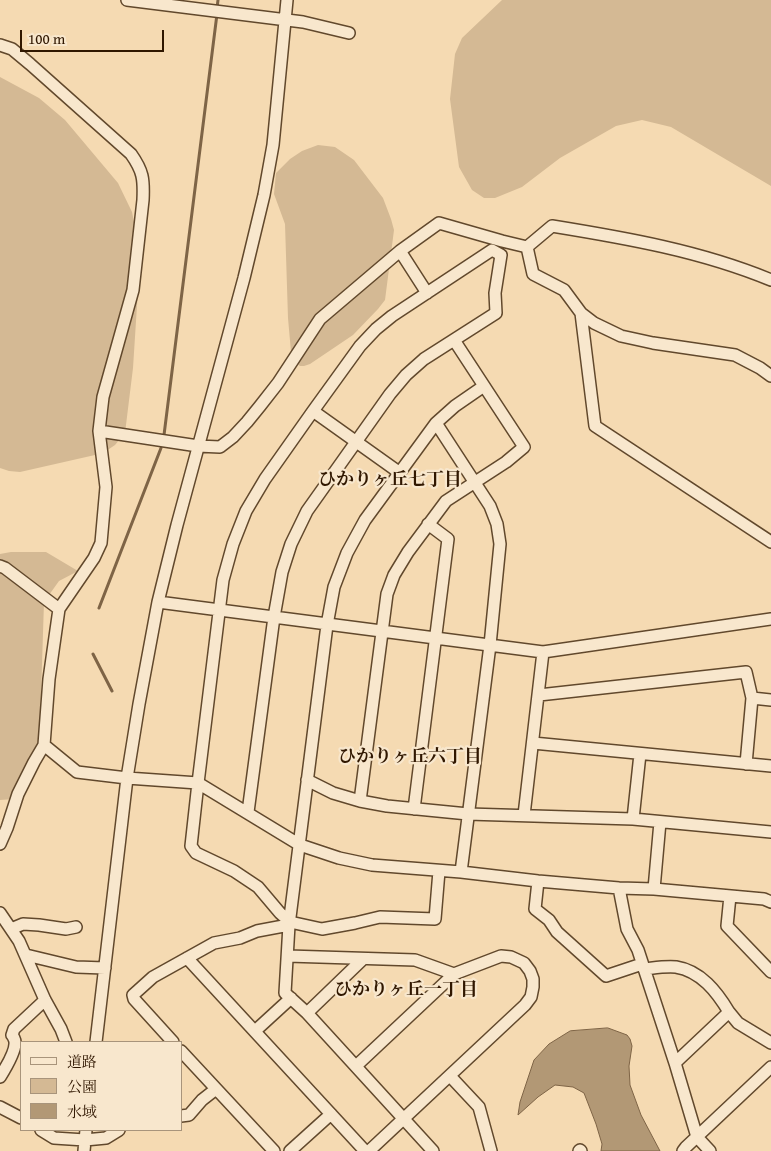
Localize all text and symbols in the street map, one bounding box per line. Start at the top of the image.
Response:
scale bar [22,20,166,52]
text: 100 m [28,28,65,49]
district label: ひかりヶ丘七丁目 [318,469,462,491]
district label: ひかりヶ丘六丁目 [338,746,482,768]
district label: ひかりヶ丘一丁目 [334,979,478,1001]
legend [20,1041,182,1131]
text: 道路 [67,1051,97,1072]
text: 公園 [67,1076,97,1097]
text: 水域 [67,1101,97,1122]

